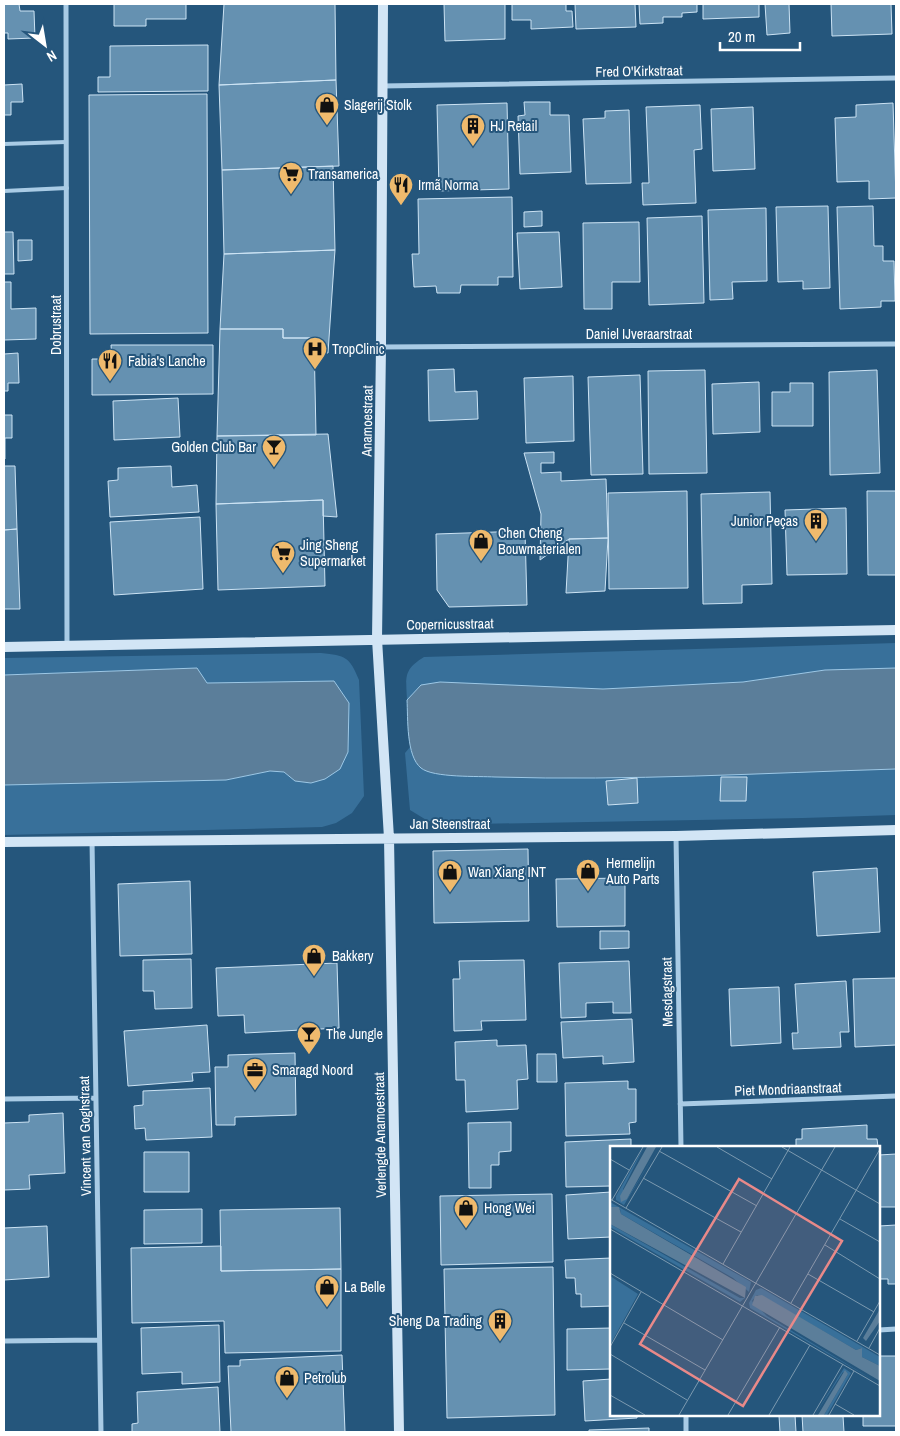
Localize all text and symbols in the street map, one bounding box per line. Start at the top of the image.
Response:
north arrow [20,20,70,70]
scale bar [720,20,800,52]
text: 20 m [728,26,755,47]
text: N [44,46,60,66]
street label: Fred O'Kirkstraat [595,61,683,81]
shop icon: Slagerij Stolk [314,92,340,126]
place label: Slagerij Stolk [344,96,412,114]
building icon: HJ Retail [460,113,486,147]
place label: HJ Retail [490,117,537,135]
supermarket icon: Transamerica [278,161,304,195]
place label: Transamerica [308,165,379,183]
restaurant icon: Irmã Norma [388,172,414,206]
place label: Irmã Norma [418,176,479,194]
street label: Dobrustraat [47,295,65,355]
street label: Daniel IJveraarstraat [586,325,692,343]
hospital icon: TropClinic [302,336,328,370]
place label: TropClinic [332,340,385,358]
restaurant icon: Fabia's Lanche [97,348,123,382]
place label: Fabia's Lanche [128,352,206,370]
street label: Anamoestraat [357,385,377,458]
bar icon: Golden Club Bar [261,434,287,468]
place label: Golden Club Bar [171,438,256,456]
building icon: Junior Peças [803,508,829,542]
place label: Junior Peças [731,512,798,530]
place label: Chen Cheng Bouwmaterialen [498,524,581,558]
shop icon: Chen Cheng Bouwmaterialen [468,528,494,562]
place label: Jing Sheng Supermarket [300,536,366,570]
supermarket icon: Jing Sheng Supermarket [270,540,296,574]
street label: Copernicusstraat [406,614,494,634]
street label: Jan Steenstraat [410,815,490,833]
place label: Hermelijn Auto Parts [605,854,660,888]
shop icon: Hermelijn Auto Parts [575,858,601,892]
shop icon: Wan Xiang INT [437,859,463,893]
place label: Wan Xiang INT [468,863,546,881]
shop icon: Bakkery [301,943,327,977]
place label: Bakkery [332,947,374,965]
street label: Mesdagstraat [657,957,677,1027]
bar icon: The Jungle [296,1021,322,1055]
place label: The Jungle [326,1025,383,1043]
office icon: Smaragd Noord [242,1057,268,1091]
place label: Smaragd Noord [272,1061,353,1079]
street label: Verlengde Anamoestraat [370,1072,390,1198]
street label: Vincent van Goghstraat [75,1076,95,1196]
street label: Piet Mondriaanstraat [734,1078,842,1100]
inset map [610,1146,880,1416]
shop icon: Hong Wei [453,1195,479,1229]
place label: Hong Wei [484,1199,535,1217]
shop icon: La Belle [314,1274,340,1308]
place label: La Belle [344,1278,385,1296]
building icon: Sheng Da Trading [487,1308,513,1342]
place label: Sheng Da Trading [389,1312,483,1330]
shop icon: Petrolub [274,1365,300,1399]
place label: Petrolub [304,1369,347,1387]

